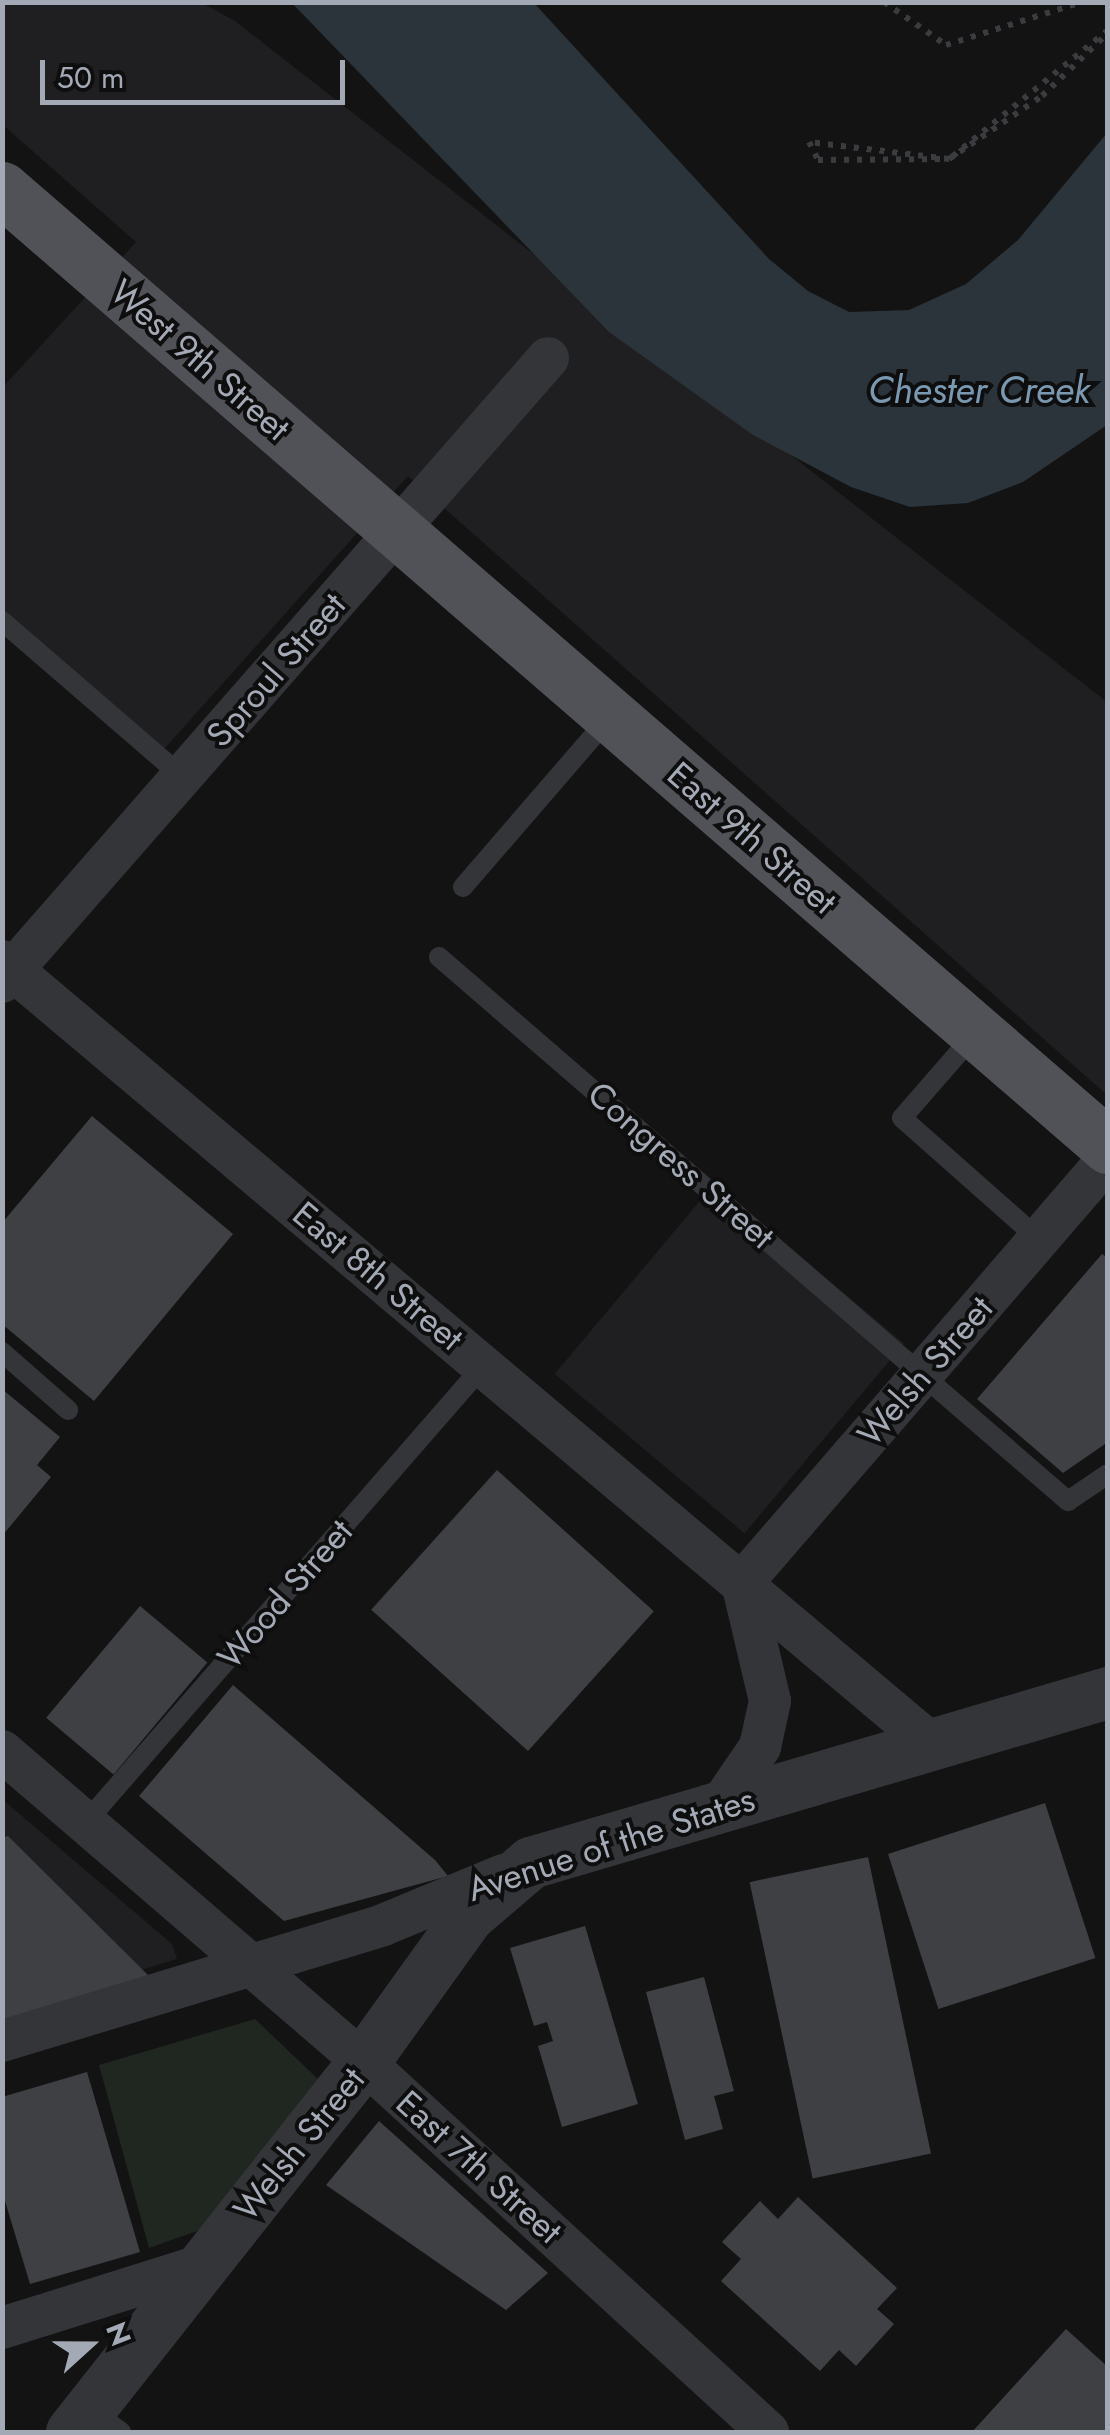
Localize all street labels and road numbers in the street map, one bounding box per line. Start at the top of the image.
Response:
street label: West 9th Street [102,271,298,449]
street label: Sproul Street [198,584,354,756]
street label: East 9th Street [659,753,845,923]
street label: Congress Street [579,1073,783,1257]
street label: East 8th Street [284,1193,472,1359]
street label: Welsh Street [849,1288,1001,1454]
street label: Wood Street [209,1511,361,1677]
street label: Avenue of the States [462,1778,760,1910]
street label: Welsh Street [225,2059,373,2229]
street label: East 7th Street [388,2082,570,2252]

